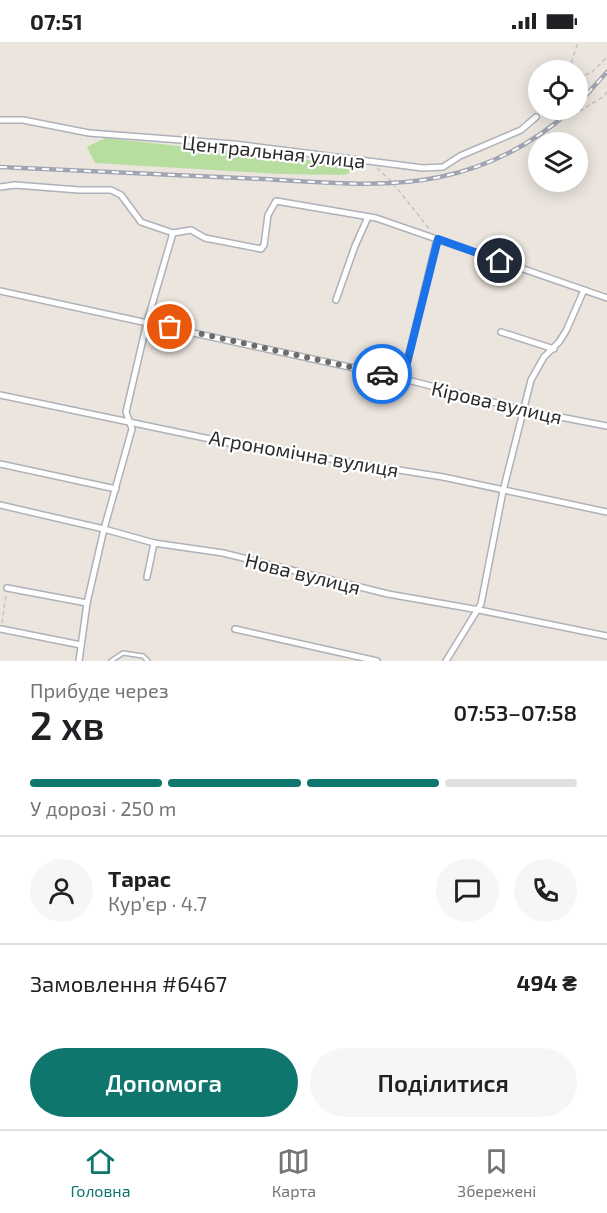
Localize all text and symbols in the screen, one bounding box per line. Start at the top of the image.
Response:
text: 07:51 [30,8,83,34]
map controls [528,60,588,192]
button: locate [528,60,588,120]
street label: Центральная улица [181,129,367,174]
button: layers [528,132,588,192]
pin [474,235,525,286]
icon: home [483,244,516,277]
pin [144,301,195,352]
icon: bag [153,310,186,343]
courier [352,344,412,404]
icon: car [366,358,399,391]
street label: Кірова вулиця [429,375,565,430]
street label: Агрономічна вулиця [207,424,401,482]
street label: Нова вулиця [243,547,363,600]
text: Прибуде через [30,678,169,702]
text: 07:53–07:58 [453,699,577,725]
text: 2 хв [30,701,105,748]
text: У дорозі · 250 m [30,796,176,820]
button: person [30,859,93,922]
button: chat [436,859,499,922]
button: phone [514,859,577,922]
text: Тарас [108,865,171,891]
text: Кур’єр · 4.7 [108,891,207,915]
text: 494 ₴ [517,969,577,995]
text: Замовлення #6467 [30,970,227,996]
button: Допомога [30,1048,298,1117]
button: Поділитися [310,1048,577,1117]
tab: Головна [71,1145,131,1200]
tab: Карта [272,1145,316,1200]
tab: Збережені [457,1145,536,1200]

